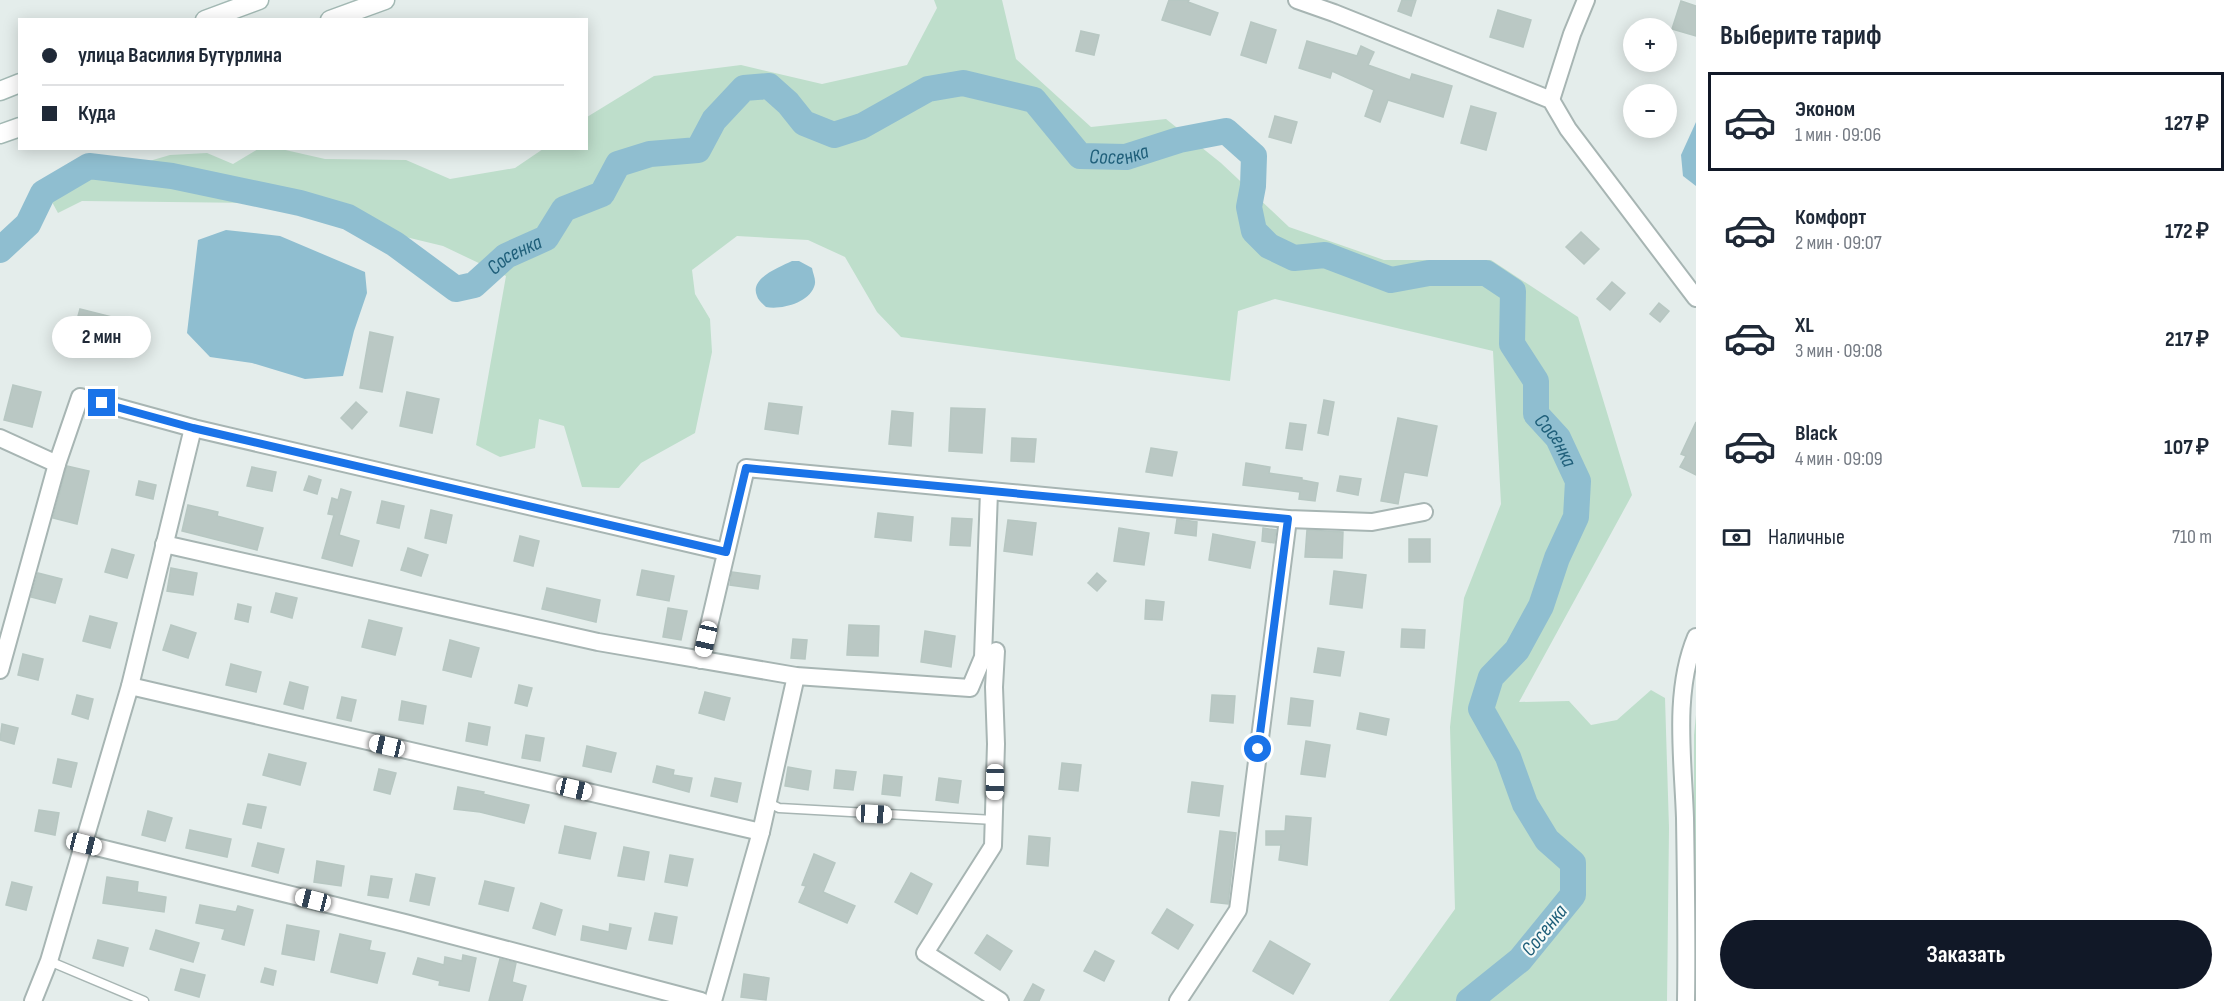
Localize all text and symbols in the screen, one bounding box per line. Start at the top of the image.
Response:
map controls [1623,18,1677,138]
button: + [1623,18,1677,72]
text: Выберите тариф [1720,20,1882,52]
text: улица Василия Бутурлина [78,42,282,69]
button: − [1623,84,1677,138]
icon: car [1723,95,1777,149]
text: Эконом [1795,96,1855,123]
text: Куда [78,100,116,127]
text: 127 ₽ [2165,110,2209,137]
text: 1 мин · 09:06 [1795,123,1881,147]
water label: Сосенка [1089,138,1152,170]
icon: car [1723,203,1777,257]
text: Комфорт [1795,204,1866,231]
text: 172 ₽ [2165,218,2209,245]
water label: Сосенка [482,229,546,280]
text: 2 мин · 09:07 [1795,231,1882,255]
icon: car [1723,311,1777,365]
text: XL [1795,312,1814,339]
callout: 2 мин [52,316,152,358]
text: 2 мин [82,325,121,349]
text: 217 ₽ [2165,326,2209,353]
text: 3 мин · 09:08 [1795,339,1883,363]
route end [88,389,115,416]
water label: Сосенка [1529,408,1582,471]
icon: car [1723,419,1777,473]
text: Black [1795,420,1837,447]
text: 107 ₽ [2164,434,2209,461]
text: 4 мин · 09:09 [1795,447,1883,471]
icon: cash [1720,521,1753,554]
text: Наличные [1768,524,1845,551]
text: 710 m [2172,525,2212,549]
car [693,619,719,659]
car [367,733,407,759]
route start [1244,735,1271,762]
car [986,764,1004,800]
car [554,776,594,802]
car [856,804,892,824]
car [64,831,104,857]
car [293,887,333,913]
water label: Сосенка [1516,899,1573,961]
button: Заказать [1720,920,2212,989]

